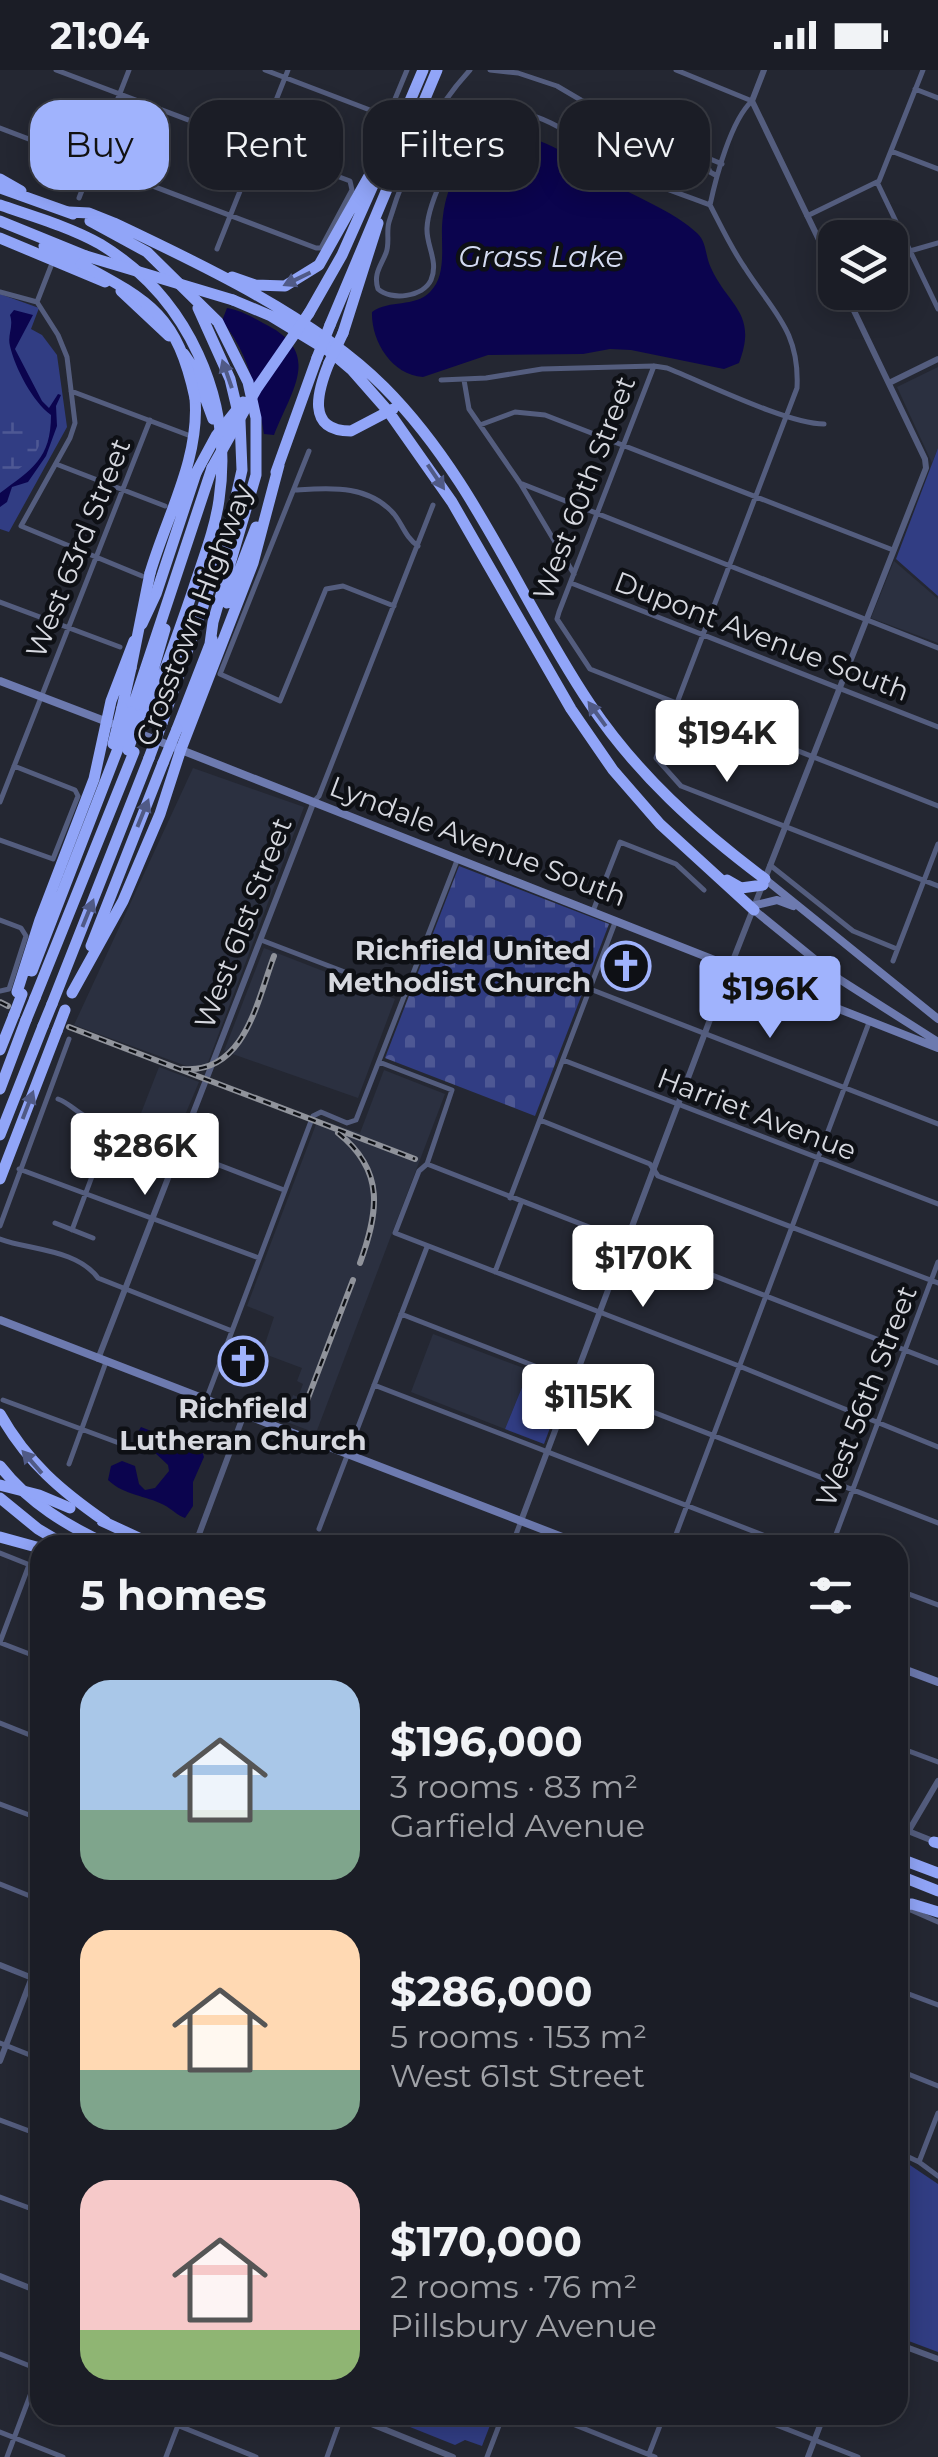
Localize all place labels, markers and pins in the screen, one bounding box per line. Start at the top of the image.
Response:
pin: $194K [657,700,797,785]
place label: Richfield United Methodist Church [327,933,591,999]
church icon: Richfield United Methodist Church [600,940,652,992]
pin: $196K [700,956,840,1041]
pin: $286K [75,1113,215,1198]
pin: $170K [573,1225,713,1310]
church icon: Richfield Lutheran Church [217,1335,269,1387]
pin: $115K [518,1364,658,1449]
place label: Richfield Lutheran Church [119,1391,367,1457]

